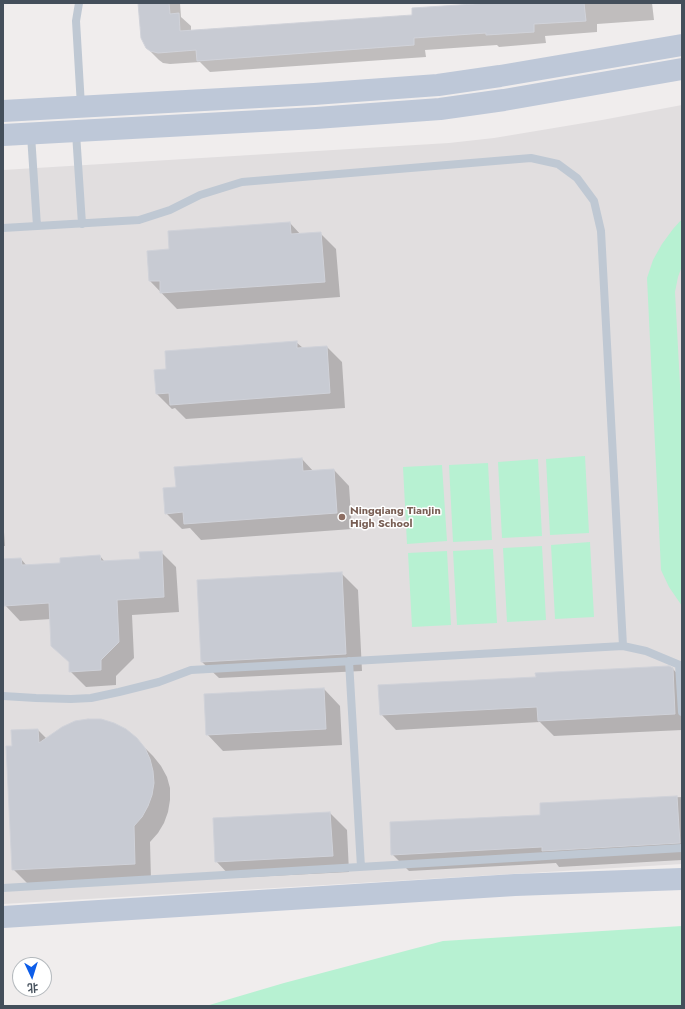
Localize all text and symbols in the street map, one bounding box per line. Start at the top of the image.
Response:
place label: Ningqiang Tianjin High School [350,504,441,530]
marker: Ningqiang Tianjin High School [337,512,347,522]
north arrow [12,957,52,997]
text: 北 [27,980,39,996]

